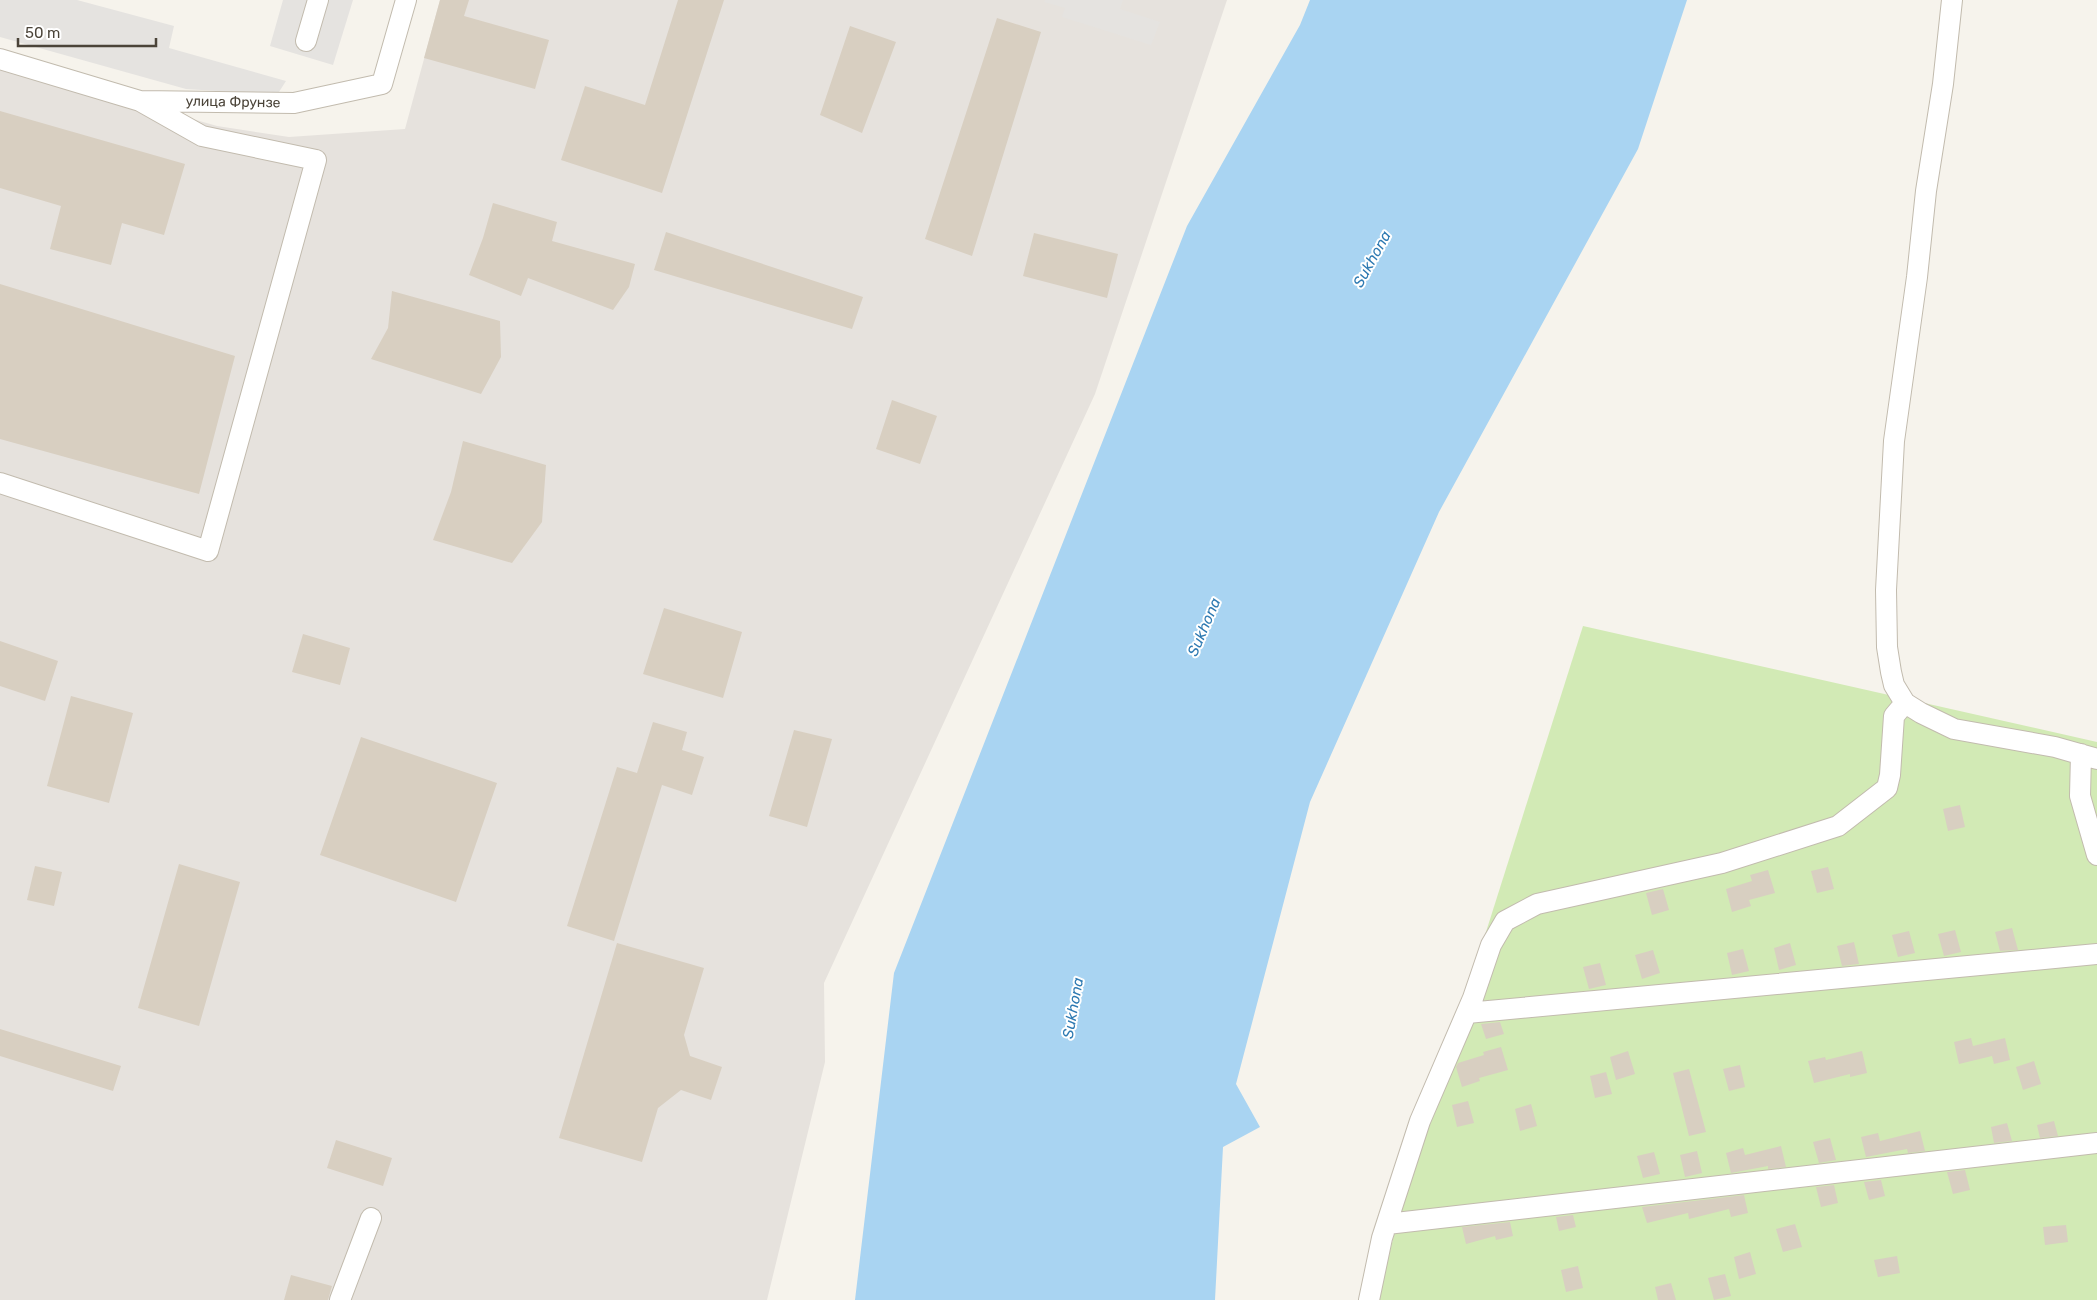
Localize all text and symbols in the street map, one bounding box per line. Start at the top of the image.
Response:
scale bar [18,15,155,47]
text: 50 m [25,24,60,42]
street label: улица Фрунзе [185,93,281,111]
water label: Sukhona [1349,227,1395,290]
water label: Sukhona [1184,595,1224,659]
water label: Sukhona [1059,976,1087,1040]

